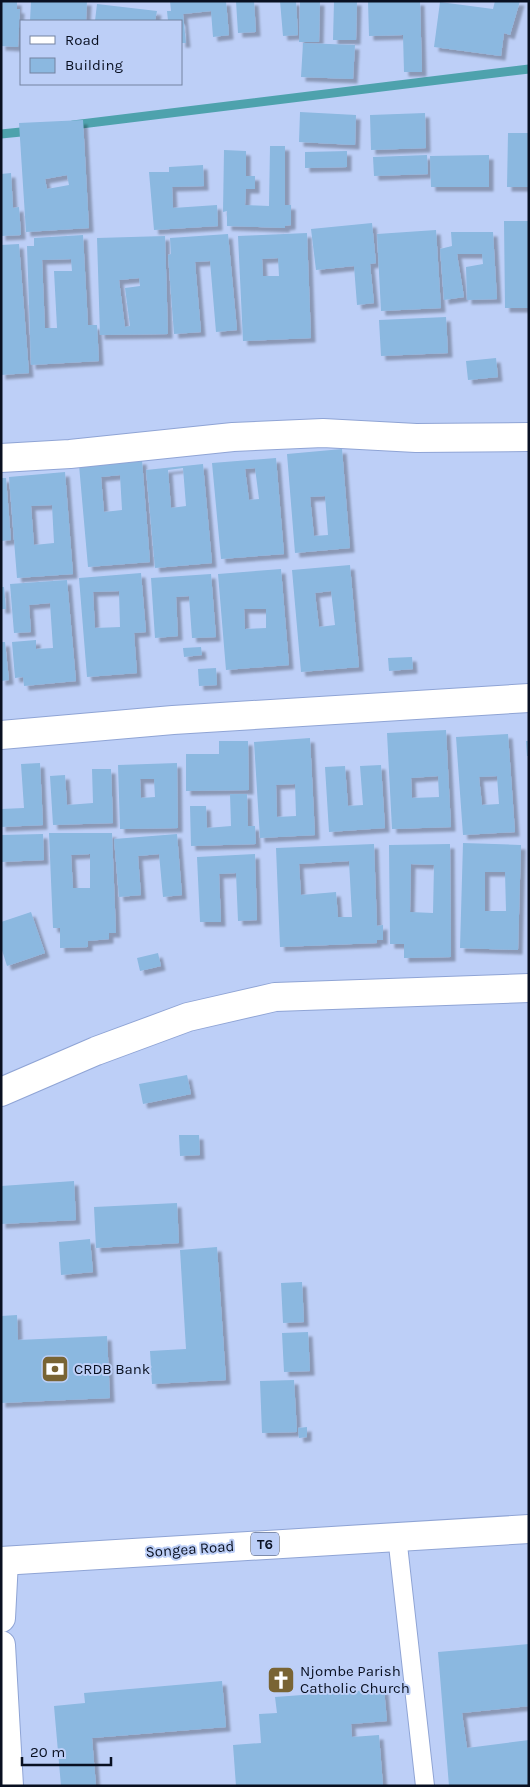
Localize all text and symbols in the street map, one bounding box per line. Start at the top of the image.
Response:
legend [20,20,182,85]
text: Road [65,31,100,49]
text: Building [65,56,123,74]
bank icon: CRDB Bank [40,1354,70,1384]
place label: CRDB Bank [74,1360,150,1378]
road number: T6 [251,1532,279,1556]
street label: Songea Road [145,1537,235,1561]
place label: Njombe Parish Catholic Church [300,1662,410,1697]
church icon: Njombe Parish Catholic Church [266,1665,296,1695]
scale bar [22,1734,111,1766]
text: 20 m [30,1743,65,1761]

